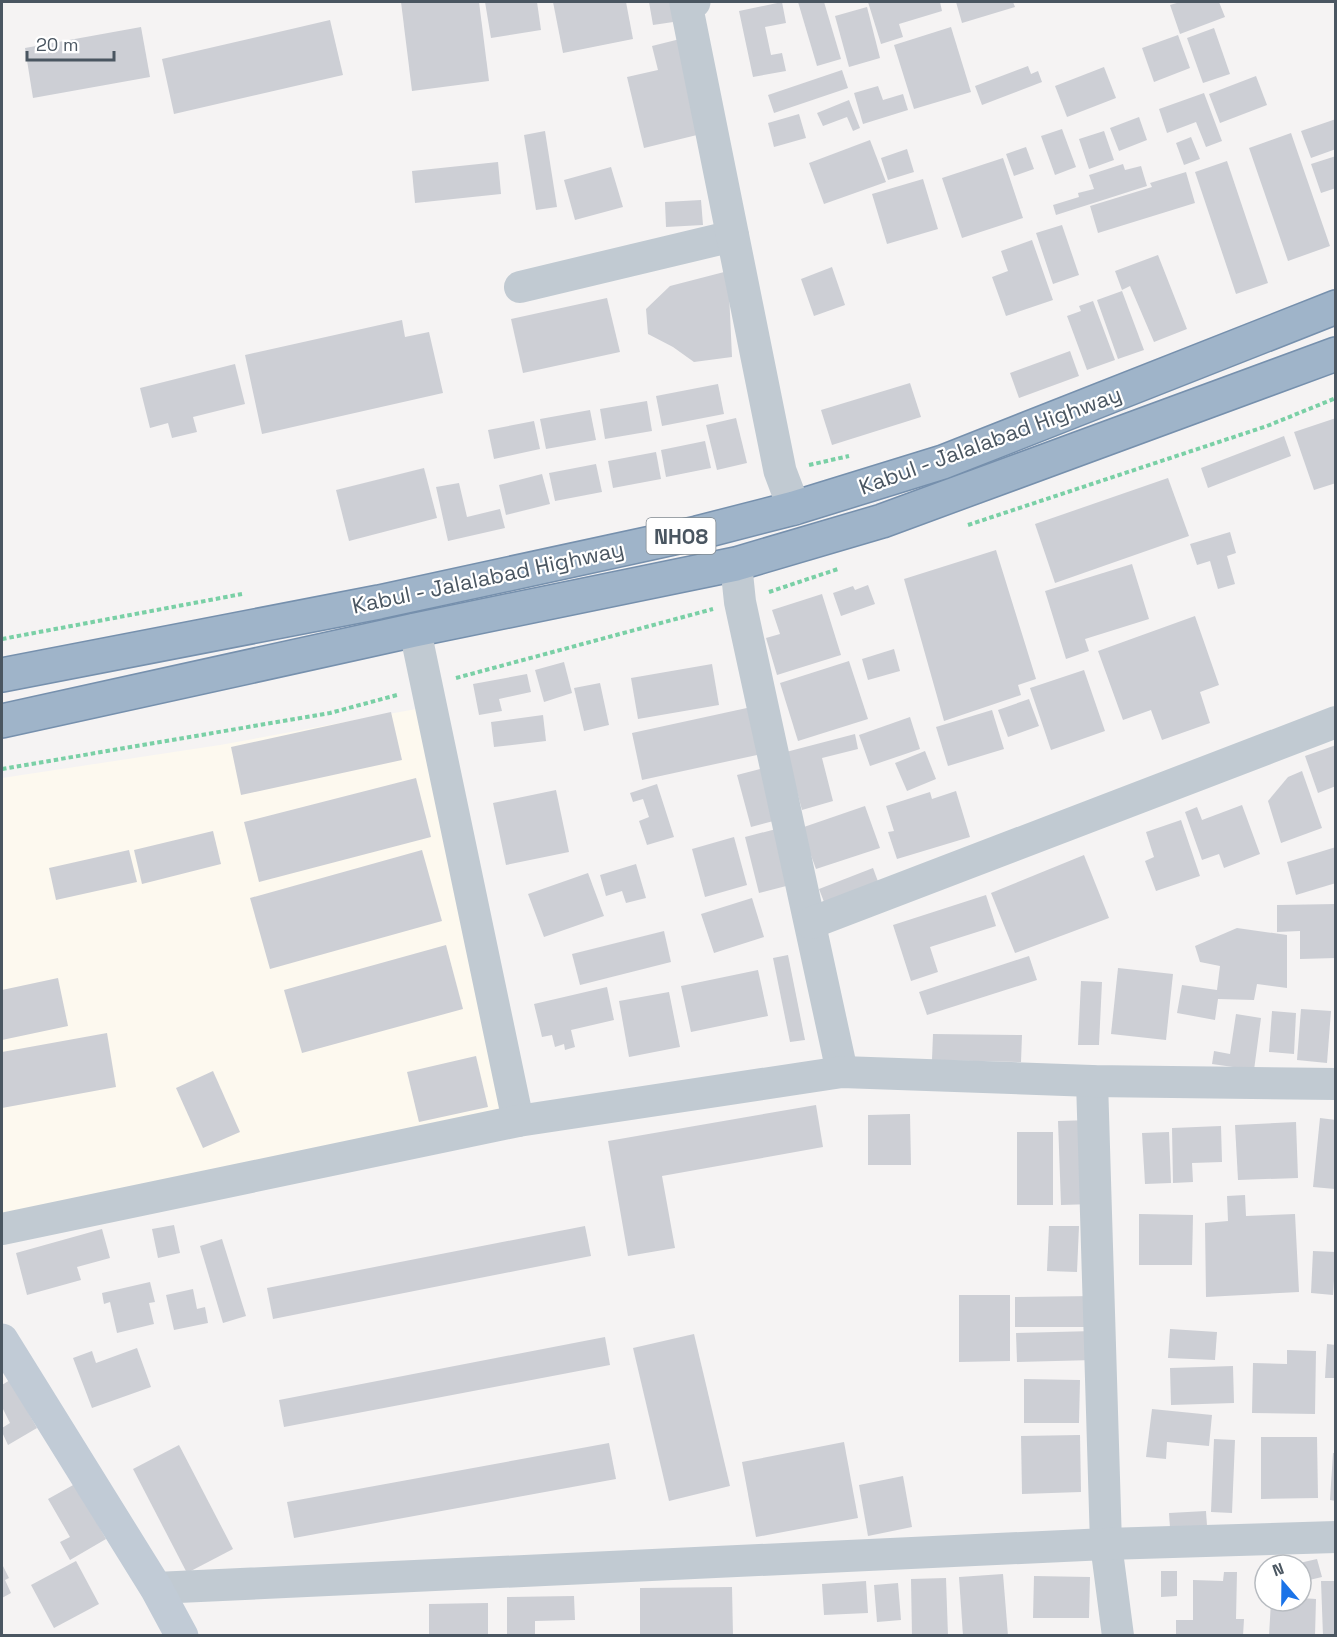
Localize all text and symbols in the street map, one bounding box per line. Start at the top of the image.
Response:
scale bar [27,24,114,62]
text: 20 m [36,33,79,56]
street label: Kabul - Jalalabad Highway [855,379,1125,501]
road number: NH08 [646,518,716,554]
street label: Kabul - Jalalabad Highway [349,534,627,620]
north arrow [1253,1553,1313,1613]
text: N [1269,1558,1287,1581]

